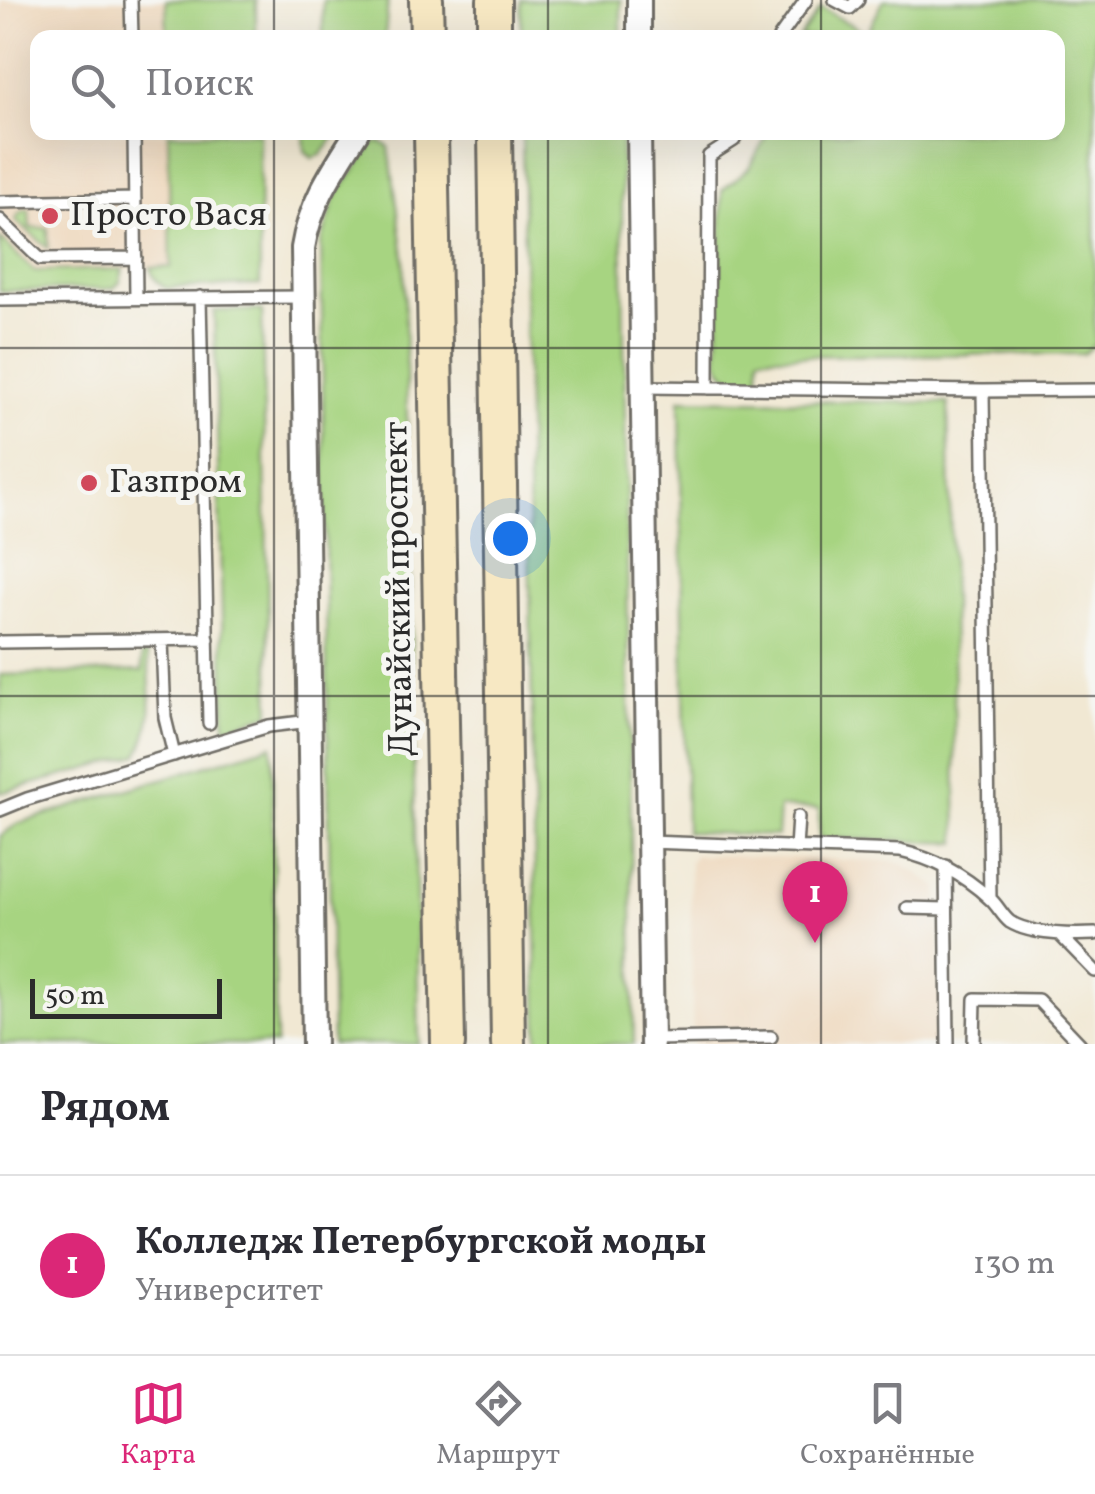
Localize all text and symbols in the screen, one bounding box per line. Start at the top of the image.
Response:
search box [30,30,1065,140]
icon: search [65,58,120,113]
text: Поиск [145,59,254,112]
place label: Просто Вася [70,192,267,240]
marker: Просто Вася [39,205,61,227]
street label: Дунайский проспект [373,421,427,757]
place label: Газпром [109,459,242,507]
marker: Газпром [78,472,100,494]
your location [485,513,536,564]
pin: 1 [782,860,848,943]
scale bar [30,974,222,1018]
text: 50 m [45,977,105,1016]
text: Рядом [40,1080,170,1139]
text: Колледж Петербургской моды [135,1217,707,1270]
text: 1 [66,1243,79,1287]
text: 130 m [973,1243,1055,1287]
text: Университет [135,1270,323,1314]
tab: Карта [120,1376,196,1475]
tab: Маршрут [436,1376,560,1475]
tab: Сохранённые [800,1376,975,1475]

